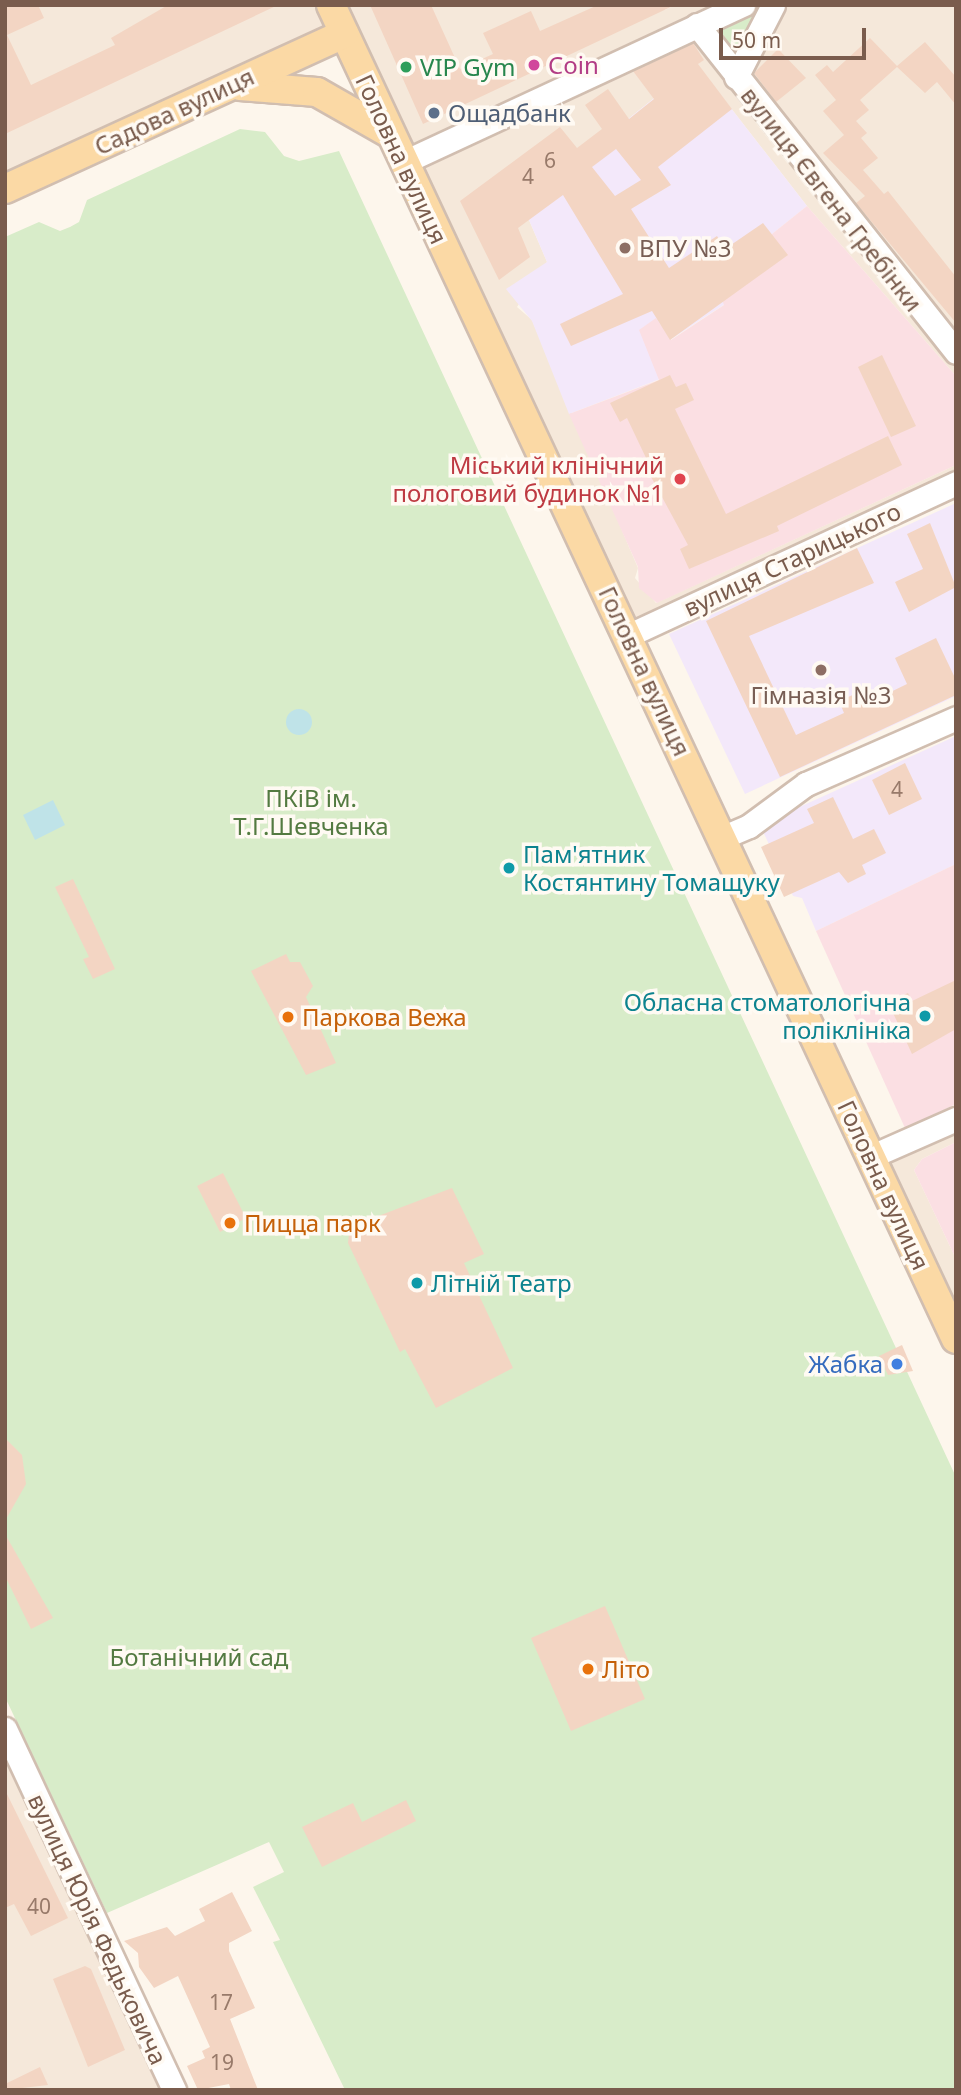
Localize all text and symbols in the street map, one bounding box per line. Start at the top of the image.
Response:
scale bar [723,14,870,58]
text: 50 m [732,26,781,54]
place label: Coin [548,51,599,79]
place label: VIP Gym [420,53,515,81]
marker: Coin [526,57,542,73]
marker: VIP Gym [398,59,414,75]
street label: Садова вулиця [90,62,258,160]
street label: Головна вулиця [350,70,454,248]
street label: вулиця Євгена Гребінки [735,81,929,317]
place label: Ощадбанк [448,99,571,127]
marker: Ощадбанк [426,105,442,121]
house number: 6 [544,147,556,173]
house number: 4 [522,163,534,189]
place label: ВПУ №3 [639,234,731,262]
marker: ВПУ №3 [617,240,633,256]
place label: Міський клінічний пологовий будинок №1 [392,451,664,507]
marker: Міський клінічний пологовий будинок №1 [670,469,690,489]
street label: вулиця Старицького [679,496,905,622]
street label: Головна вулиця [593,582,697,760]
marker: Гімназія №3 [813,662,829,678]
place label: Гімназія №3 [750,681,892,709]
house number: 4 [891,776,903,802]
park label: ПКіВ ім. Т.Г.Шевченка [233,784,389,840]
place label: Пам'ятник Костянтину Томащуку [523,840,780,896]
marker: Пам'ятник Костянтину Томащуку [501,860,517,876]
place label: Обласна стоматологічна поліклініка [624,988,911,1044]
place label: Паркова Вежа [302,1003,467,1031]
marker: Обласна стоматологічна поліклініка [917,1008,933,1024]
marker: Паркова Вежа [280,1009,296,1025]
street label: Головна вулиця [832,1096,936,1274]
place label: Пицца парк [244,1209,381,1237]
marker: Пицца парк [222,1215,238,1231]
place label: Літній Театр [431,1269,572,1297]
marker: Літній Театр [409,1275,425,1291]
place label: Жабка [808,1350,883,1378]
marker: Жабка [889,1356,905,1372]
park label: Ботанічний сад [110,1643,288,1671]
place label: Літо [602,1655,650,1683]
marker: Літо [580,1661,596,1677]
street label: вулиця Юрія Федьковича [22,1789,174,2069]
house number: 40 [27,1893,51,1919]
house number: 17 [209,1989,233,2015]
house number: 19 [210,2049,234,2075]

